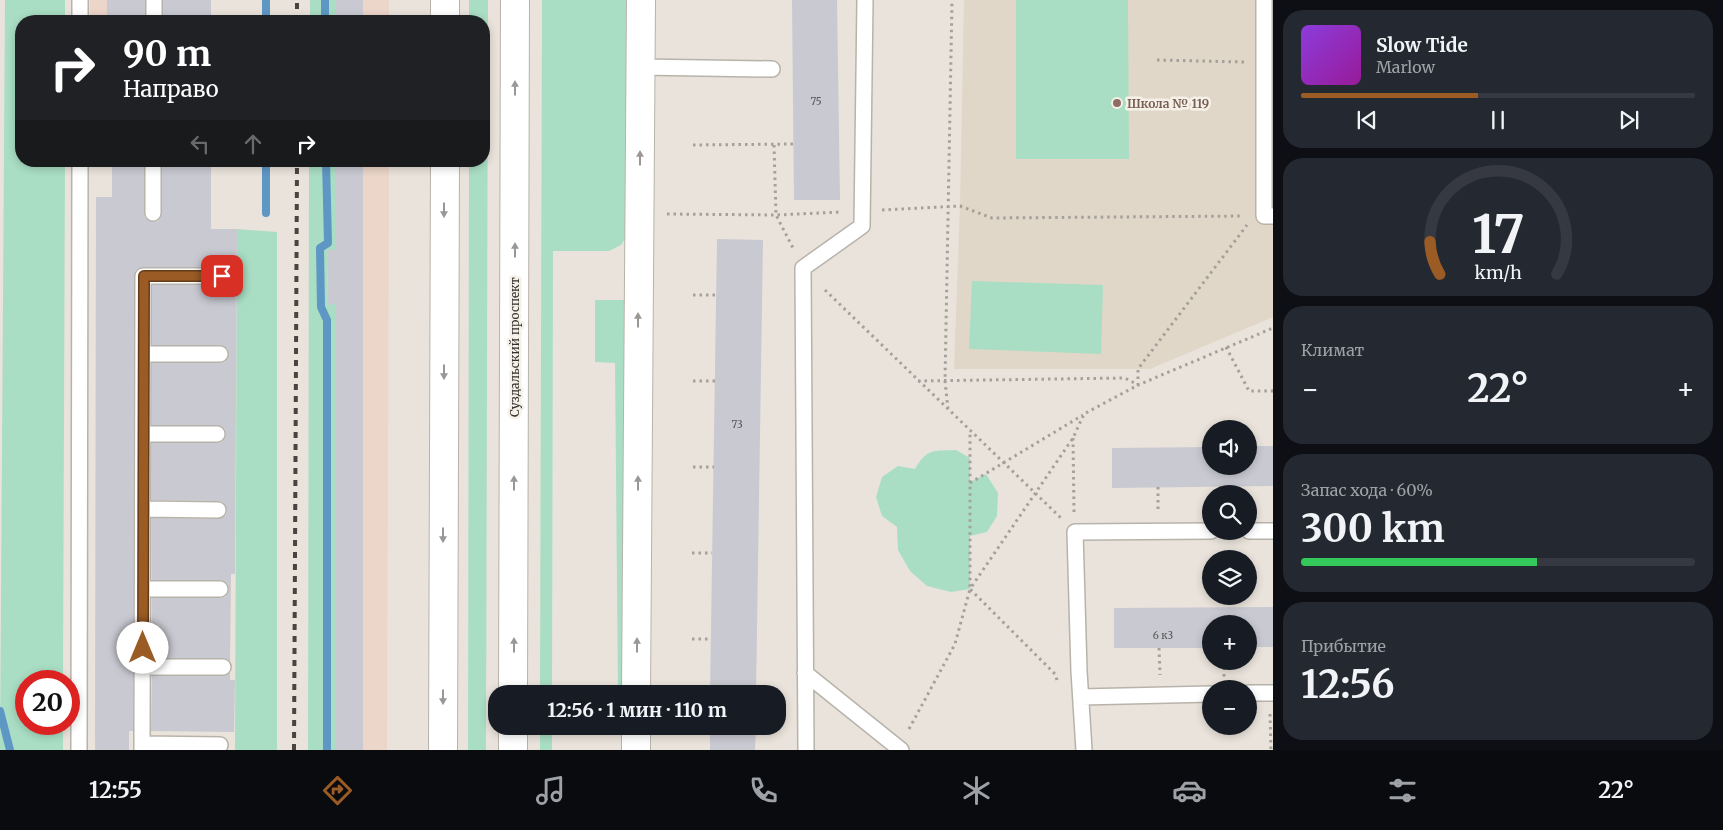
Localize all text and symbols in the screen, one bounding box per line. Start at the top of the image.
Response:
text: 90 m [123,32,211,76]
text: Slow Tide [1376,33,1468,57]
icon: right [40,35,105,100]
text: Marlow [1376,57,1435,77]
text: Направо [123,75,219,103]
one-way arrow [511,79,519,95]
house number: 75 [810,95,822,108]
place label: Школа № 119 [1127,96,1209,111]
marker: Школа № 119 [1111,97,1123,109]
icon: previous [1353,106,1381,134]
icon: pause [1484,106,1512,134]
icon: next [1615,106,1643,134]
icon: left [186,130,214,158]
icon: ahead [239,130,267,158]
icon: right [292,130,320,158]
one-way arrow [636,149,644,165]
one-way arrow [440,202,448,218]
text: 17 [1472,202,1524,267]
one-way arrow [511,242,519,258]
pin [201,255,243,297]
text: km/h [1474,261,1522,284]
icon: arrive [208,262,236,290]
street label: Суздальский проспект [507,277,522,417]
one-way arrow [634,312,642,328]
text: Климат [1301,340,1364,360]
one-way arrow [440,365,448,381]
text: 22° [1467,365,1529,412]
text: − [1301,371,1320,407]
text: + [1676,371,1695,407]
house number: 73 [731,418,743,431]
map controls [1202,420,1257,735]
button: sound [1202,420,1257,475]
one-way arrow [510,474,518,490]
one-way arrow [634,474,642,490]
text: Запас хода · 60% [1301,480,1433,500]
button: search [1202,485,1257,540]
text: 300 km [1301,505,1445,552]
one-way arrow [439,527,447,543]
button: layers [1202,550,1257,605]
button: + [1202,615,1257,670]
position arrow [116,621,168,673]
house number: 6 к3 [1153,629,1173,642]
text: Прибытие [1301,636,1386,656]
one-way arrow [510,637,518,653]
one-way arrow [633,637,641,653]
text: 12:56 [1301,661,1395,708]
speed limit sign: 20 [15,670,80,735]
button: − [1202,680,1257,735]
one-way arrow [439,690,447,706]
text: 12:56 · 1 мин · 110 m [547,698,727,722]
icon: directions [320,773,355,808]
icon: music [533,773,568,808]
icon: phone [746,773,781,808]
icon: climate [959,773,994,808]
icon: car [1172,773,1207,808]
icon: filters [1385,773,1420,808]
text: 12:55 [89,776,142,804]
text: 22° [1598,776,1634,804]

